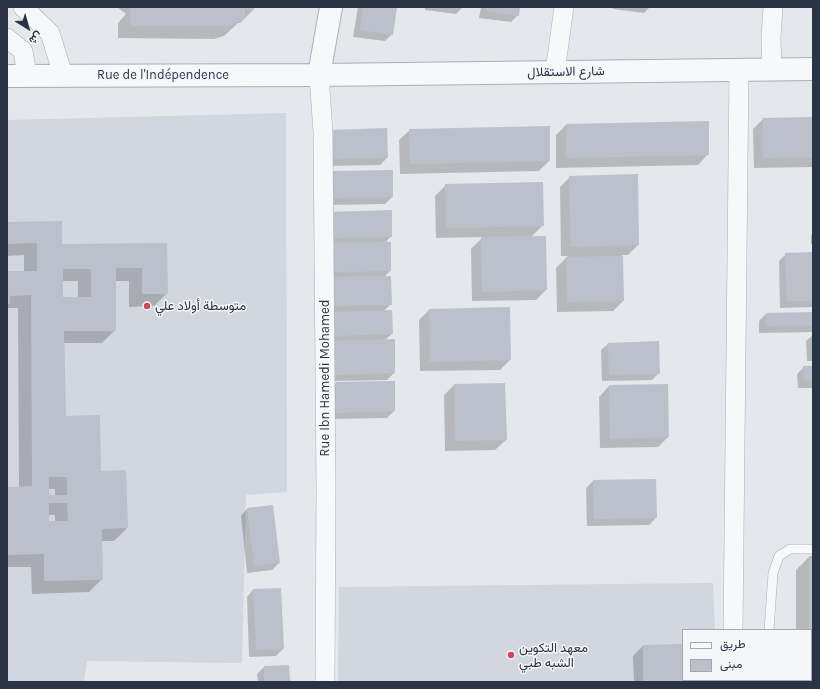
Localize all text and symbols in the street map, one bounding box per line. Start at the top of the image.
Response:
north arrow [8,8,48,48]
text: ش [26,29,45,47]
street label: شارع الاستقلال [527,64,605,80]
street label: Rue de l'Indépendence [97,67,229,83]
place label: متوسطة أولاد علي [155,298,246,314]
street label: Rue Ibn Hamedi Mohamed [317,300,333,456]
marker: متوسطة أولاد علي [142,301,152,311]
legend [682,629,812,681]
text: طريق [720,637,745,651]
place label: معهد التكوين الشبه طبي [519,640,588,671]
marker: معهد التكوين الشبه طبي [506,650,516,660]
text: مبنى [720,657,742,671]

